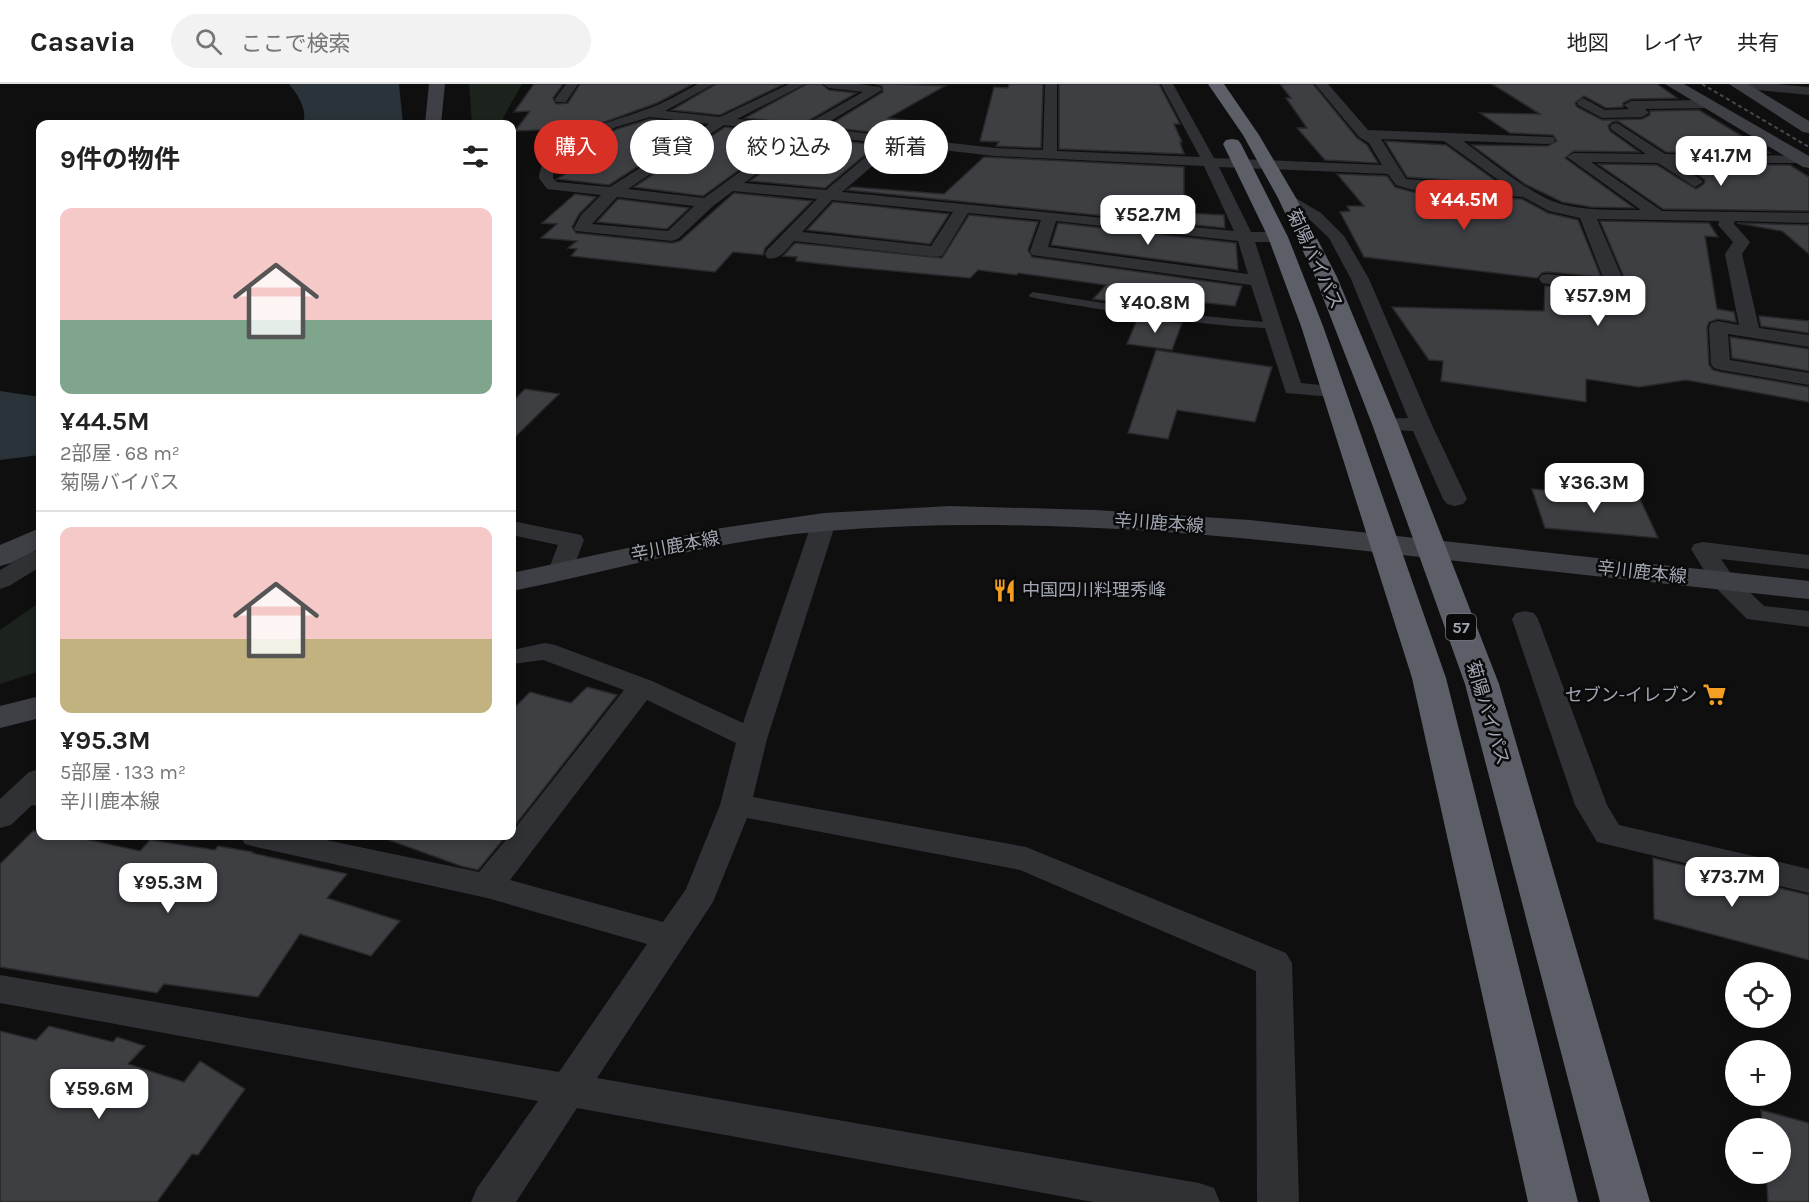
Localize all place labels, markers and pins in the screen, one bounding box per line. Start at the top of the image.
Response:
pin: ¥41.7M [1672,136,1770,187]
pin: ¥44.5M [1415,180,1513,231]
pin: ¥52.7M [1099,195,1197,246]
pin: ¥57.9M [1549,276,1647,327]
pin: ¥40.8M [1106,283,1204,334]
pin: ¥36.3M [1545,463,1643,514]
restaurant icon: 中国四川料理秀峰 [991,577,1017,603]
place label: 中国四川料理秀峰 [1022,579,1166,601]
supermarket icon: セブン-イレブン [1702,682,1728,708]
place label: セブン-イレブン [1565,684,1697,706]
pin: ¥73.7M [1683,857,1781,908]
pin: ¥95.3M [119,863,217,914]
pin: ¥59.6M [50,1069,148,1120]

